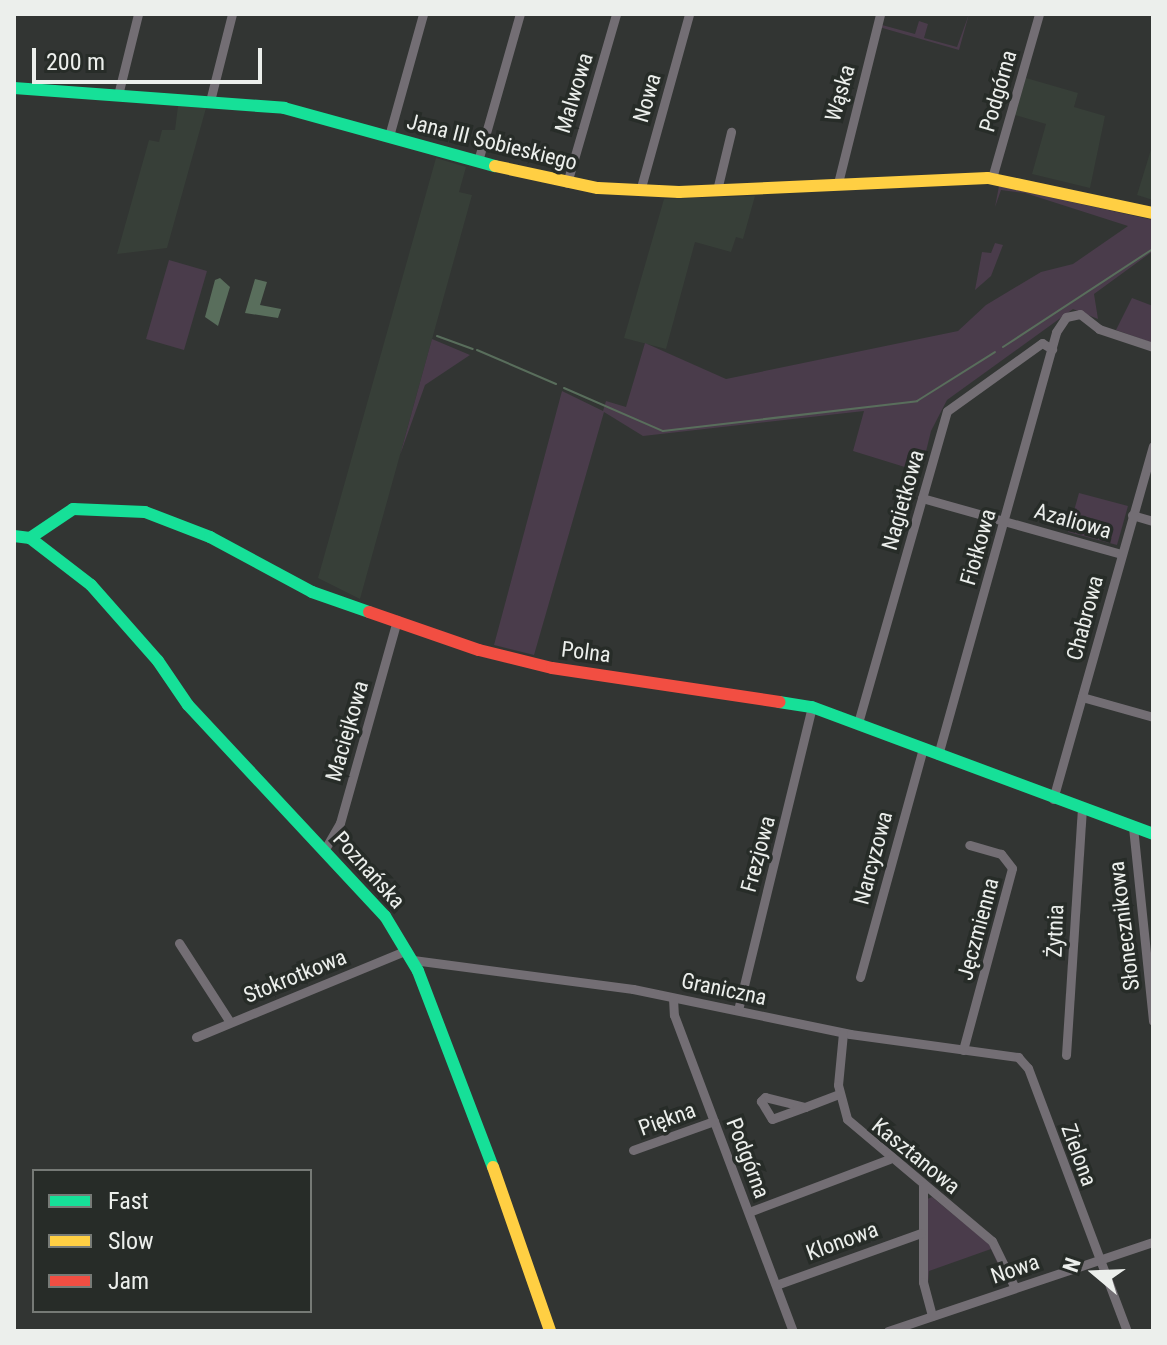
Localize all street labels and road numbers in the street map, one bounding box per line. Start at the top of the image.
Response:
street label: Podgórna [974,47,1022,135]
street label: Malwowa [549,50,599,136]
street label: Wąska [819,62,861,124]
street label: Nowa [627,71,667,125]
street label: Jana III Sobieskiego [404,108,580,176]
street label: Nagietkowa [876,447,930,553]
street label: Azaliowa [1031,497,1115,545]
street label: Fiołkowa [955,506,1001,588]
street label: Chabrowa [1061,573,1109,663]
street label: Polna [560,636,612,668]
street label: Maciejkowa [320,678,374,784]
street label: Narcyzowa [848,809,898,907]
street label: Frezjowa [735,813,781,895]
street label: Poznańska [327,826,411,914]
street label: Słonecznikowa [1103,860,1145,992]
street label: Jęczmienna [952,875,1004,983]
street label: Żytnia [1041,904,1069,958]
street label: Stokrotkowa [240,943,350,1009]
street label: Graniczna [679,967,769,1011]
street label: Piękna [635,1097,699,1141]
street label: Kasztanowa [867,1112,965,1200]
street label: Podgórna [721,1114,775,1202]
street label: Zielona [1056,1120,1102,1190]
street label: Klonowa [802,1216,882,1266]
street label: Nowa [987,1248,1043,1290]

